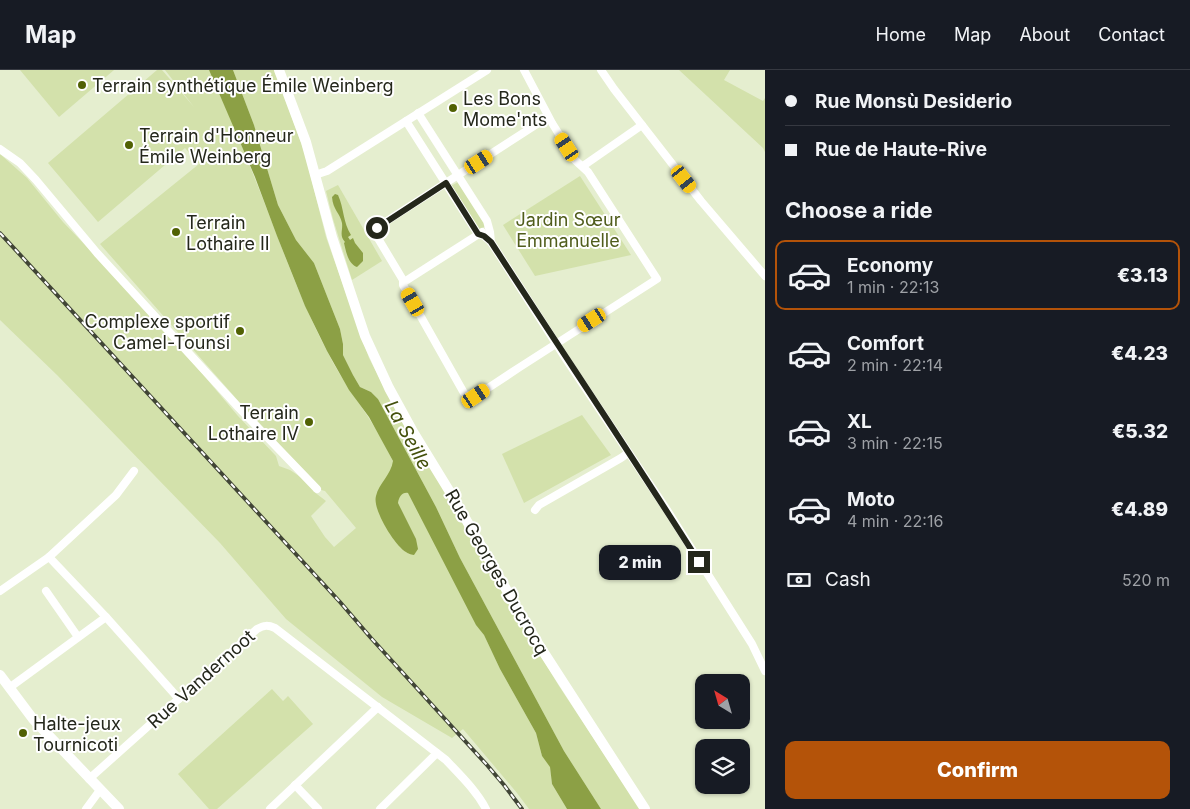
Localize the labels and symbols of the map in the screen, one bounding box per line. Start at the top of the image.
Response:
place label: Terrain synthétique Émile Weinberg [92,74,394,96]
marker: Terrain synthétique Émile Weinberg [76,79,88,91]
place label: Les Bons Mome'nts [463,88,547,130]
marker: Les Bons Mome'nts [447,102,459,114]
place label: Terrain d'Honneur Émile Weinberg [139,125,294,167]
car [552,130,581,164]
marker: Terrain d'Honneur Émile Weinberg [123,139,135,151]
car [462,148,495,176]
car [668,163,699,195]
park label: Jardin Sœur Emmanuelle [516,209,621,251]
place label: Terrain Lothaire II [186,212,270,254]
route start [366,217,388,239]
marker: Terrain Lothaire II [170,226,182,238]
car [399,285,426,319]
car [575,306,608,334]
place label: Complexe sportif Camel-Tounsi [85,311,230,353]
marker: Complexe sportif Camel-Tounsi [234,325,246,337]
car [459,381,492,411]
water label: La Seille [380,396,436,474]
place label: Terrain Lothaire IV [208,402,299,444]
marker: Terrain Lothaire IV [303,416,315,428]
street label: Rue Georges Ducrocq [441,486,553,658]
callout: 2 min [599,544,682,580]
route end [688,551,710,573]
street label: Rue Vandernoot [143,625,259,733]
north arrow [695,674,750,729]
place label: Halte-jeux Tournicoti [33,713,121,755]
marker: Halte-jeux Tournicoti [17,727,29,739]

